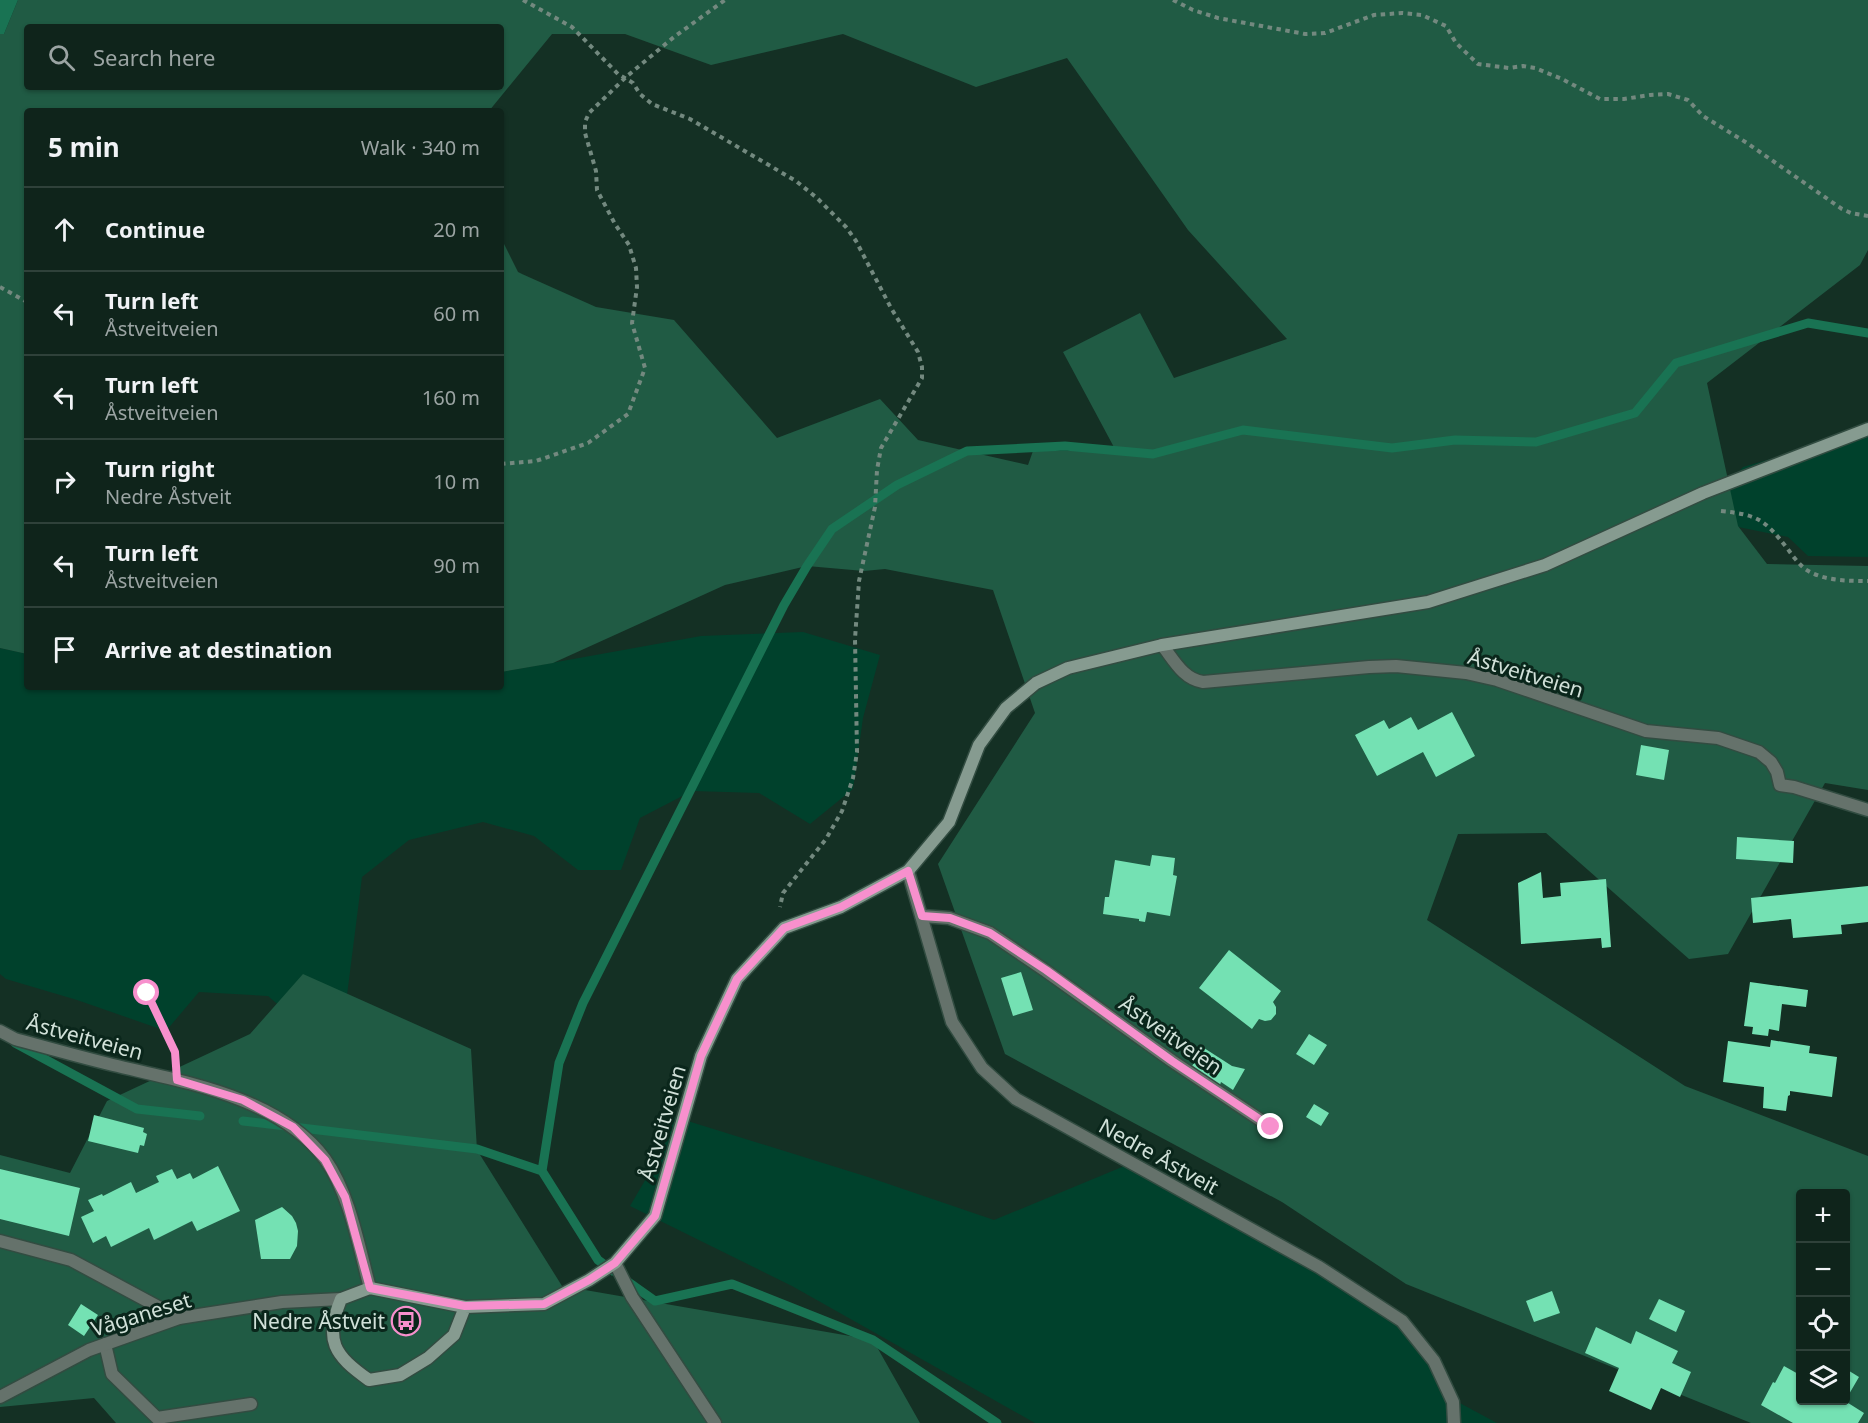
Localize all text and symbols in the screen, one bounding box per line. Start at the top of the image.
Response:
search box [24,24,504,90]
icon: search [45,41,78,74]
text: Search here [93,42,215,72]
text: 5 min [48,129,120,165]
text: Walk · 340 m [361,134,480,161]
icon: ahead [48,213,81,246]
text: Continue [105,214,205,244]
text: 20 m [433,216,480,243]
text: Turn left [105,285,199,315]
icon: left [48,297,81,330]
text: 60 m [433,300,480,327]
text: Åstveitveien [105,315,219,342]
text: Turn left [105,369,199,399]
icon: left [48,381,81,414]
text: 160 m [422,384,480,411]
text: Åstveitveien [105,399,219,426]
text: Turn right [105,453,215,483]
icon: right [48,465,81,498]
text: 10 m [433,468,480,495]
text: Nedre Åstveit [105,483,232,510]
text: Turn left [105,537,199,567]
icon: left [48,549,81,582]
text: 90 m [433,552,480,579]
text: Åstveitveien [105,567,219,594]
icon: arrive [48,633,81,666]
text: Arrive at destination [105,634,332,664]
street label: Åstveitveien [1465,642,1587,704]
route start [133,979,159,1005]
street label: Åstveitveien [1114,989,1228,1081]
street label: Åstveitveien [24,1008,146,1066]
street label: Åstveitveien [632,1062,692,1184]
street label: Nedre Åstveit [1094,1112,1224,1201]
route end [1257,1113,1283,1139]
map controls [1796,1189,1850,1405]
button: + [1796,1189,1850,1243]
button: − [1796,1243,1850,1297]
street label: Våganeset [88,1285,195,1342]
button: locate [1796,1297,1850,1351]
bus stop icon: Nedre Åstveit [390,1305,422,1337]
place label: Nedre Åstveit [252,1307,385,1335]
button: layers [1796,1351,1850,1405]

